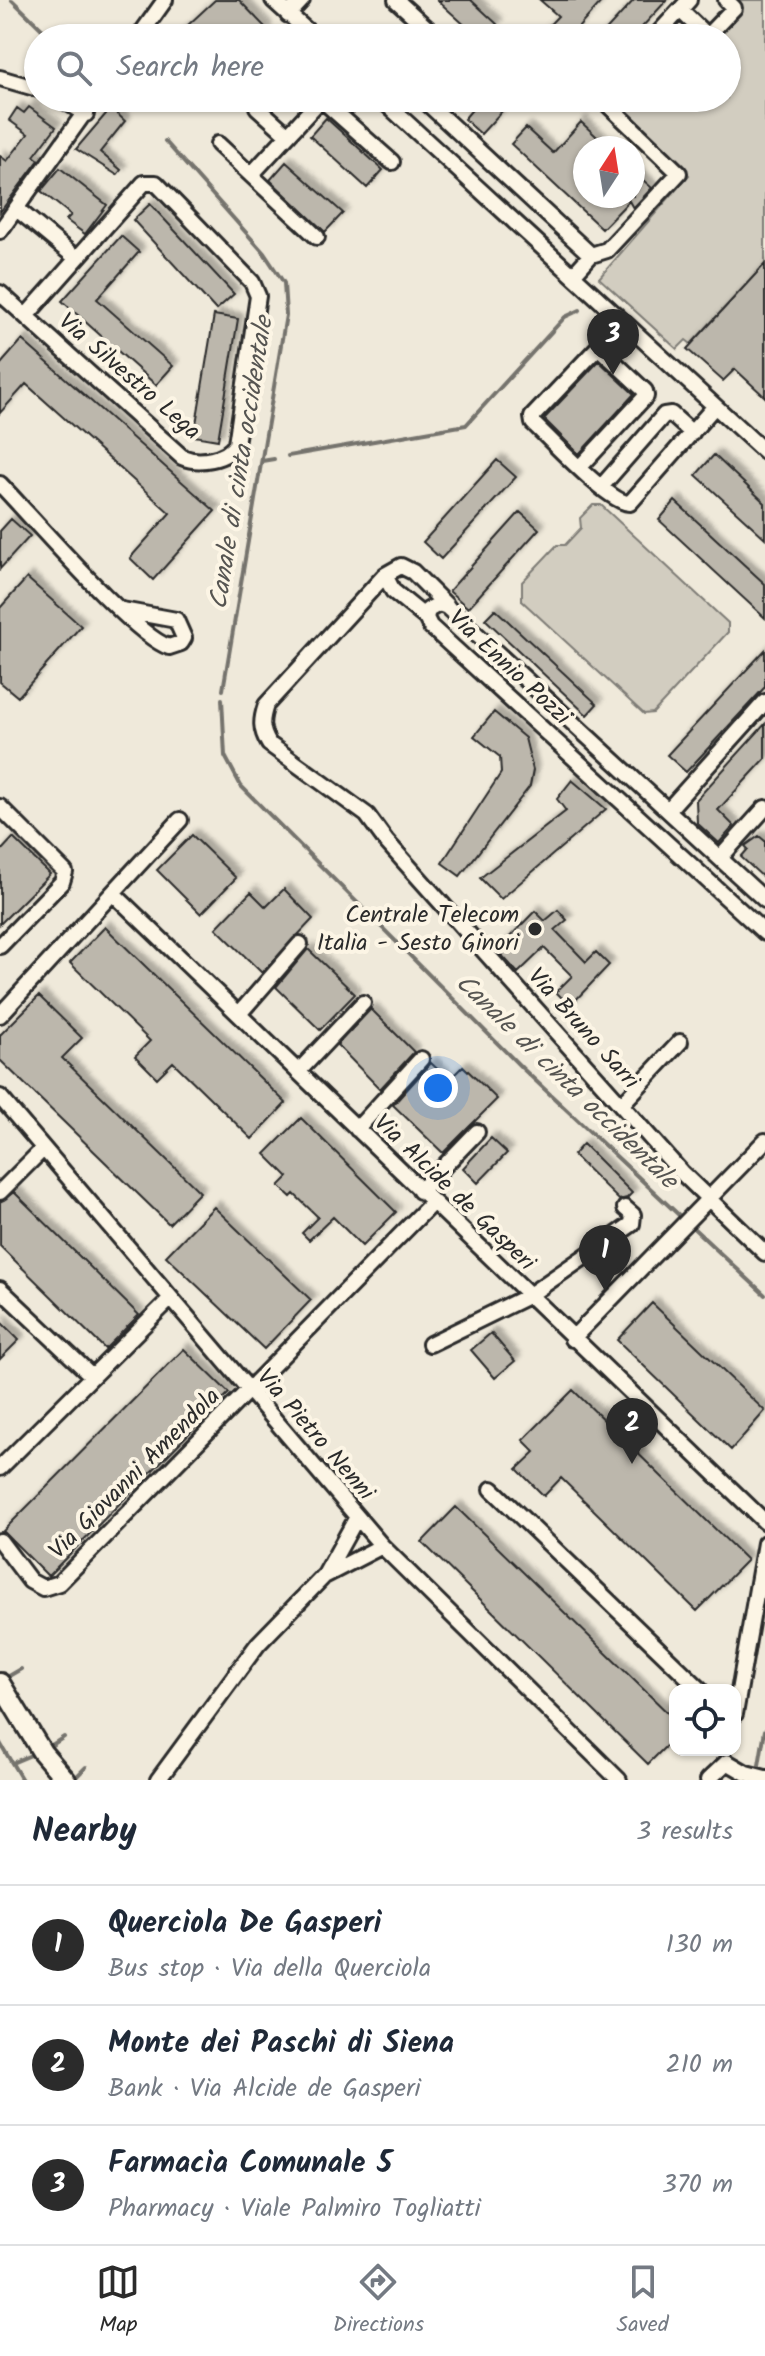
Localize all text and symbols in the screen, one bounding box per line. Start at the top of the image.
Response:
search box [24,24,741,112]
text: Search here [116,44,264,92]
icon: search [52,46,96,90]
north arrow [573,136,645,208]
street label: Via Silvestro Lega [49,304,209,450]
pin: 3 [587,309,639,375]
water label: Canale di cinta occidentale [198,311,286,613]
street label: Via Ennio Pozzi [439,601,580,736]
place label: Centrale Telecom Italia - Sesto Ginori [317,896,520,963]
marker: Centrale Telecom Italia - Sesto Ginori [526,920,544,938]
street label: Via Bruno Sarri [517,959,650,1100]
water label: Canale di cinta occidentale [445,964,689,1202]
your location [418,1068,458,1108]
street label: Via Alcide de Gasperi [364,1105,545,1282]
pin: 1 [579,1225,631,1291]
street label: Via Pietro Nenni [246,1360,385,1511]
street label: Via Giovanni Amendola [40,1379,230,1569]
pin: 2 [606,1398,658,1464]
map controls [669,1684,741,1756]
button: locate [669,1684,741,1756]
text: Nearby [32,1805,137,1859]
text: 3 results [636,1811,733,1853]
text: Querciola De Gasperi [108,1900,382,1948]
text: 1 [54,1924,62,1966]
text: 130 m [666,1924,733,1966]
text: Bus stop · Via della Querciola [108,1948,431,1990]
text: Monte dei Paschi di Siena [108,2020,454,2068]
text: 2 [50,2044,66,2086]
text: 210 m [666,2044,733,2086]
text: Bank · Via Alcide de Gasperi [108,2068,421,2110]
text: Farmacia Comunale 5 [108,2140,392,2188]
text: 3 [51,2164,65,2206]
text: 370 m [662,2164,733,2206]
text: Pharmacy · Viale Palmiro Togliatti [108,2188,481,2230]
tab: Map [96,2260,140,2343]
tab: Directions [333,2260,424,2343]
tab: Saved [617,2260,669,2343]

